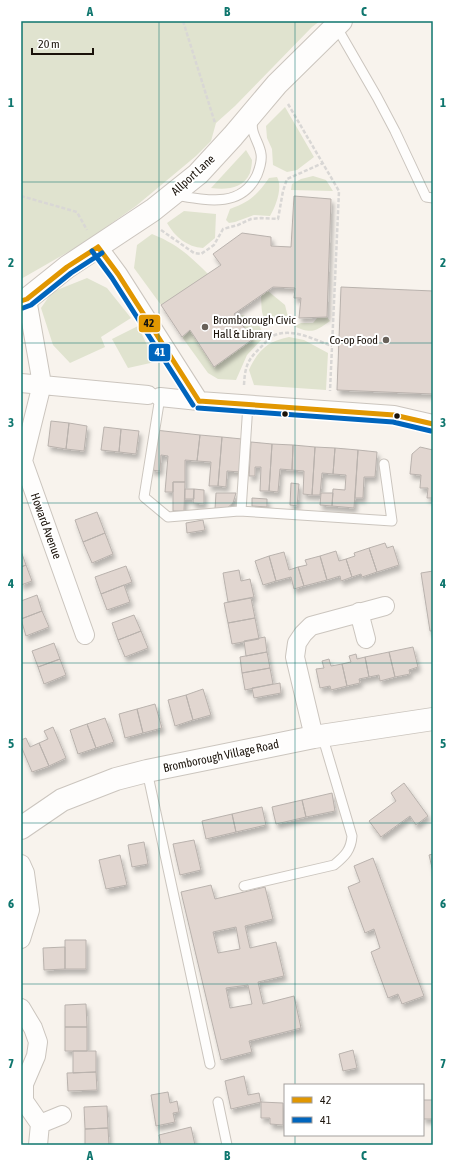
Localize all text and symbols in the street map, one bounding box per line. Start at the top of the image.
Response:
text: A [86,4,94,19]
text: B [224,4,231,19]
text: C [361,4,367,19]
scale bar [32,30,93,56]
text: 20 m [38,37,60,51]
text: 1 [8,95,14,110]
text: 1 [440,95,446,110]
street label: Allport Lane [168,152,218,198]
text: 2 [8,255,14,270]
text: 2 [440,255,446,270]
place label: Bromborough Civic Hall & Library [213,313,296,341]
line badge: 42 [138,314,161,333]
text: 42 [143,317,154,329]
marker: Bromborough Civic Hall & Library [200,322,210,332]
place label: Co-op Food [329,333,378,347]
marker: Co-op Food [381,335,391,345]
line badge: 41 [148,343,171,362]
text: 41 [154,346,165,358]
unlabelled marker [280,409,290,419]
unlabelled marker [392,411,402,421]
text: 3 [8,415,14,430]
text: 3 [440,415,446,430]
street label: Howard Avenue [28,491,64,561]
text: 4 [7,576,14,591]
text: 4 [439,576,446,591]
text: 5 [8,736,14,751]
text: 5 [440,736,446,751]
street label: Bromborough Village Road [162,737,280,775]
text: 6 [8,896,14,911]
text: 6 [440,896,446,911]
text: 7 [8,1056,14,1071]
text: 7 [440,1056,446,1071]
legend [284,1084,424,1136]
text: 42 [320,1093,331,1107]
text: 41 [320,1113,332,1127]
text: A [86,1148,94,1163]
text: B [224,1148,231,1163]
text: C [361,1148,367,1163]

